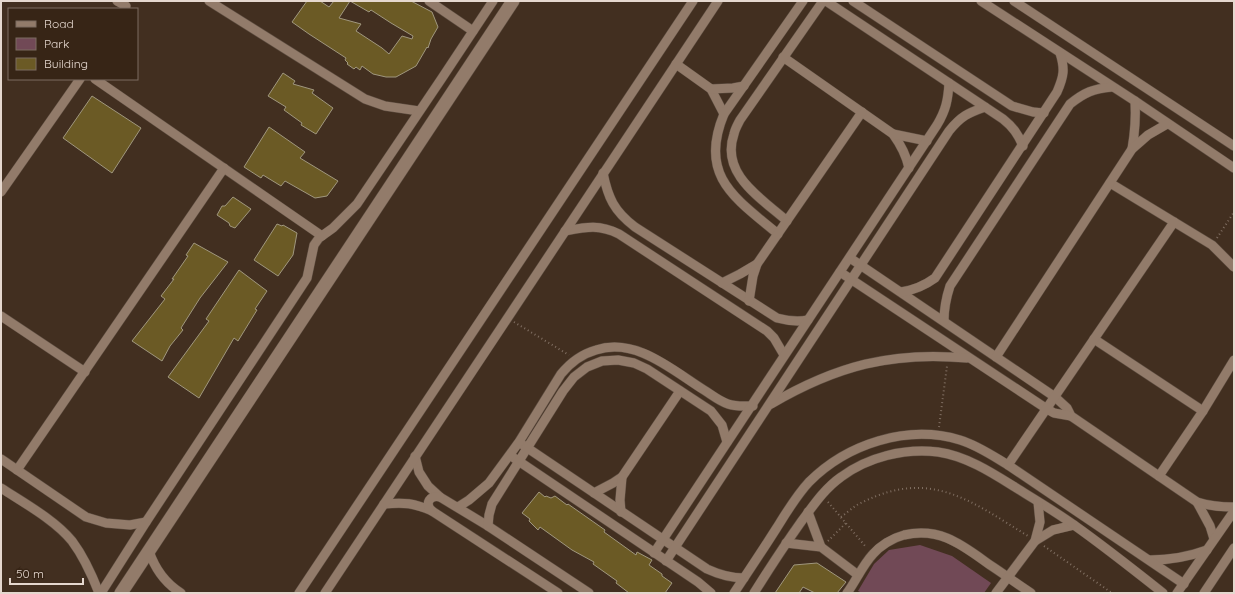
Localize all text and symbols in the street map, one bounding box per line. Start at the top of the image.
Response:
legend [8,8,138,80]
text: Road [44,16,74,31]
text: Park [44,36,69,51]
text: Building [44,56,88,71]
scale bar [10,560,83,586]
text: 50 m [16,566,44,581]

